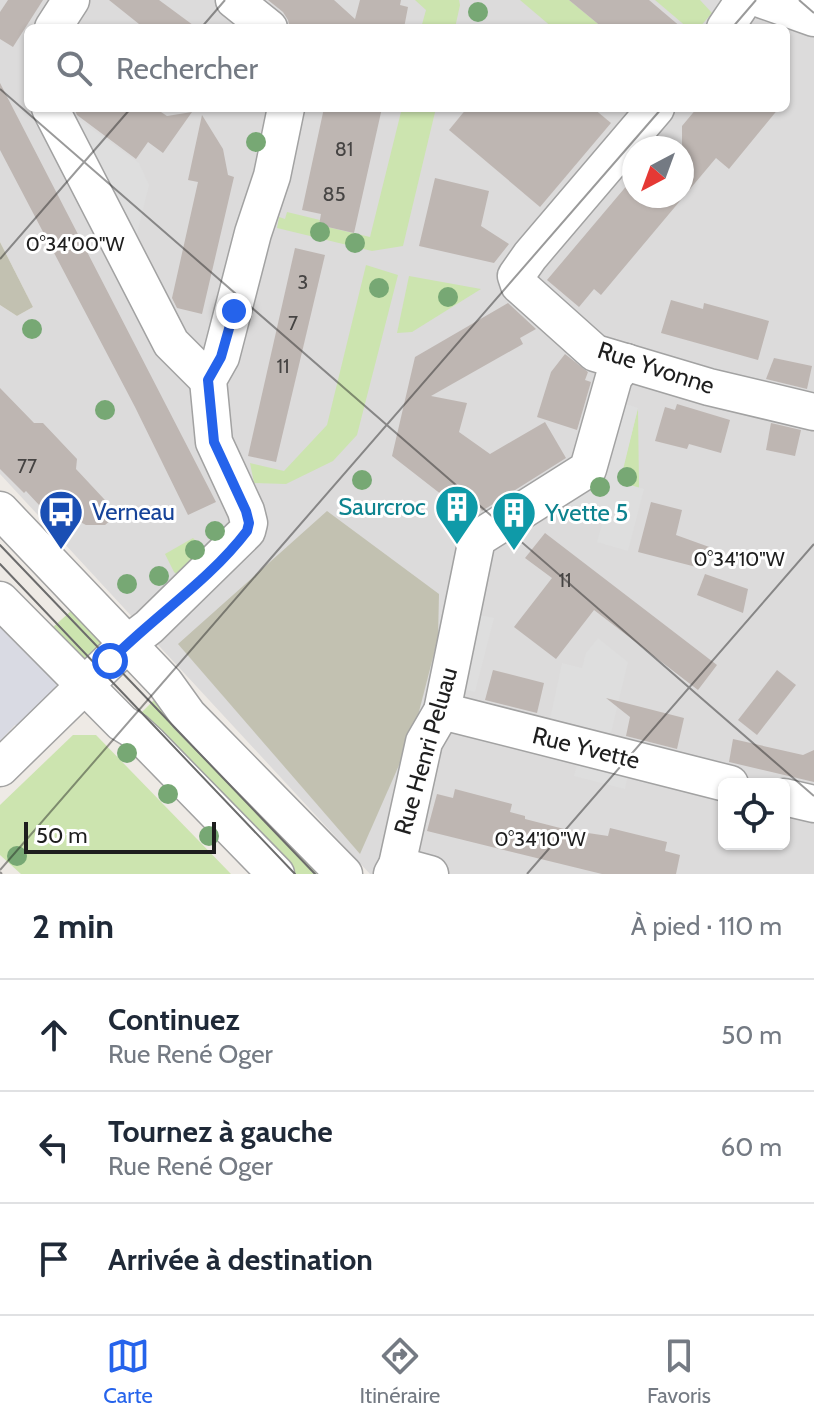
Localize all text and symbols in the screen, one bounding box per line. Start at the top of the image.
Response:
search box [24,24,790,112]
icon: search [52,46,96,90]
text: Rechercher [116,50,258,87]
north arrow [622,136,694,208]
house number: 81 [335,137,353,161]
house number: 85 [323,182,345,206]
text: 0°34'00"W [26,232,124,256]
house number: 3 [298,270,308,294]
route end [216,293,252,329]
house number: 7 [288,311,298,335]
street label: Rue Yvonne [594,335,718,400]
house number: 11 [276,354,290,378]
house number: 77 [17,454,37,478]
building icon: Saurcroc [433,483,481,546]
bus stop icon: Verneau [37,488,85,551]
building icon: Yvette 5 [490,489,538,552]
place label: Saurcroc [338,492,426,521]
place label: Verneau [92,497,175,526]
place label: Yvette 5 [544,498,628,527]
text: 0°34'10"W [693,547,785,571]
house number: 11 [558,568,572,592]
route start [92,643,128,679]
street label: Rue Henri Peluau [388,664,463,838]
street label: Rue Yvette [530,720,643,775]
map controls [718,778,790,850]
button: locate [718,778,790,850]
scale bar [24,818,216,854]
text: 50 m [36,822,88,849]
text: 0°34'10"W [494,827,586,851]
text: 2 min [32,905,114,947]
text: À pied · 110 m [631,910,782,942]
text: Continuez [108,1001,240,1038]
icon: ahead [32,1013,76,1057]
text: 50 m [721,1019,782,1051]
text: Rue René Oger [108,1038,273,1070]
text: Tournez à gauche [108,1113,333,1150]
icon: left [32,1125,76,1169]
text: 60 m [720,1131,782,1163]
text: Rue René Oger [108,1150,273,1182]
icon: arrive [32,1237,76,1281]
text: Arrivée à destination [108,1241,373,1278]
tab: Carte [103,1334,153,1409]
tab: Itinéraire [359,1334,440,1409]
tab: Favoris [647,1334,711,1409]

